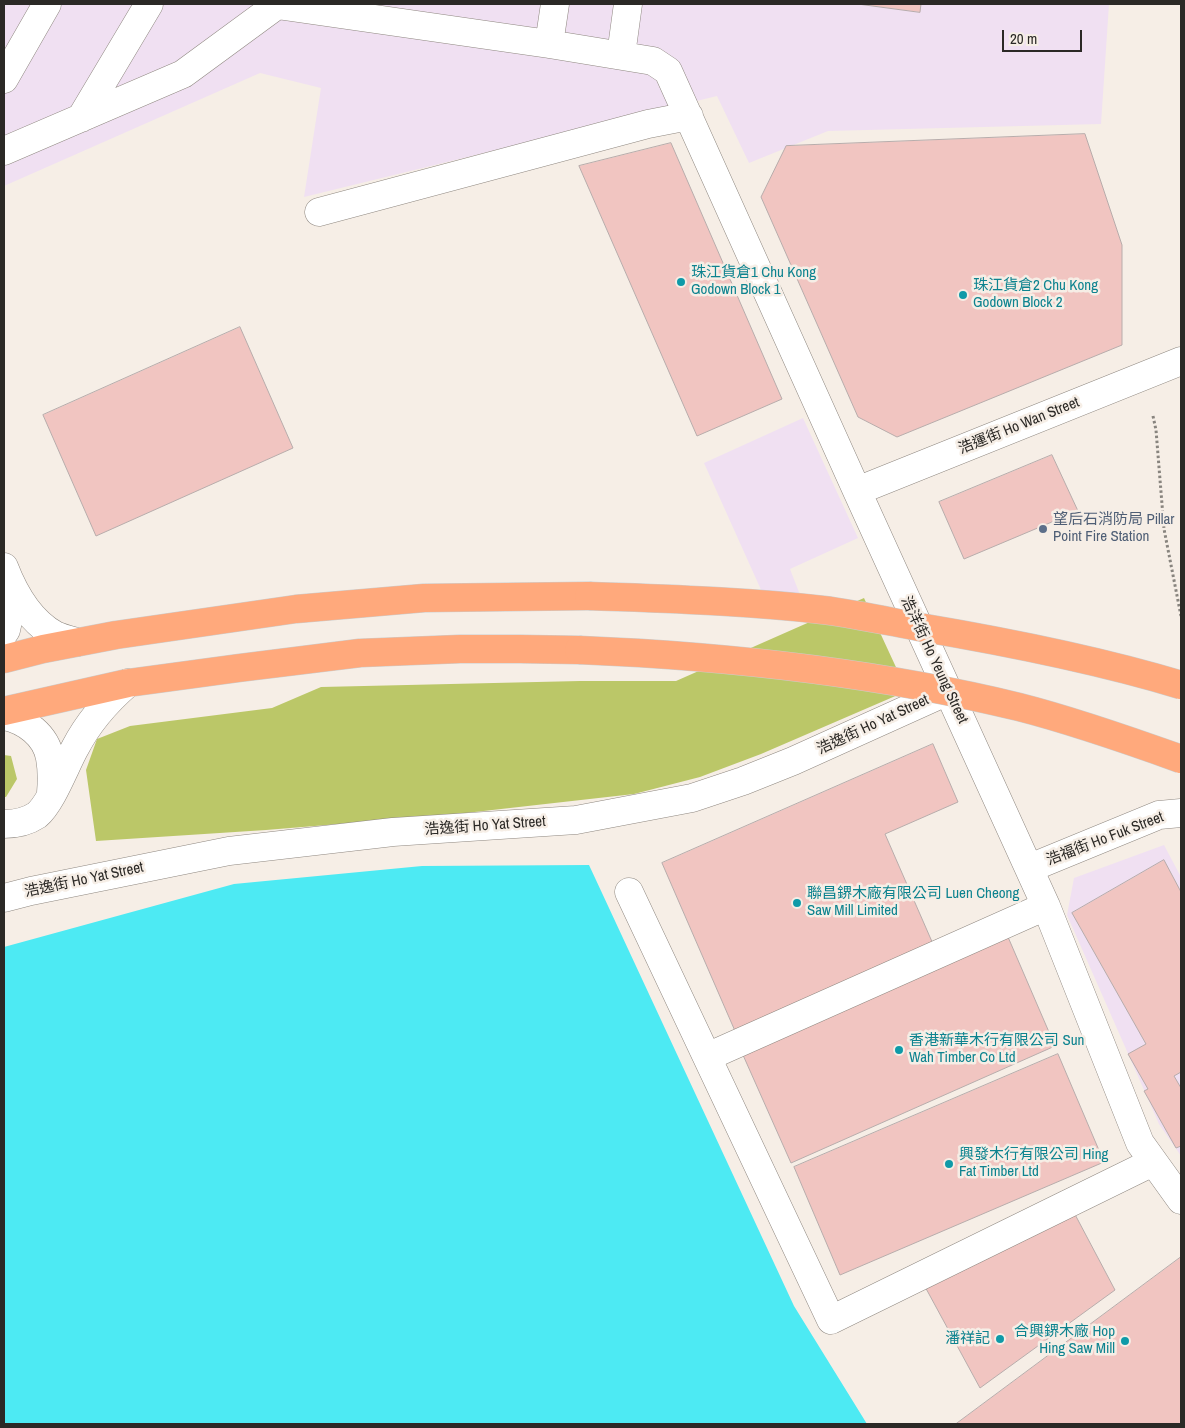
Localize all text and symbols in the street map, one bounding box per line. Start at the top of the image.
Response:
scale bar [1005,20,1085,52]
text: 20 m [1010,28,1037,49]
place label: 珠江貨倉1 Chu Kong Godown Block 1 [691,264,816,299]
marker: 珠江貨倉1 Chu Kong Godown Block 1 [675,276,687,288]
place label: 珠江貨倉2 Chu Kong Godown Block 2 [973,277,1098,312]
marker: 珠江貨倉2 Chu Kong Godown Block 2 [957,289,969,301]
street label: 浩運街 Ho Wan Street [956,394,1082,458]
place label: 望后石消防局 Pillar Point Fire Station [1053,511,1174,546]
marker: 望后石消防局 Pillar Point Fire Station [1037,523,1049,535]
street label: 浩洋街 Ho Yeung Street [897,593,971,727]
street label: 浩逸街 Ho Yat Street [814,691,932,759]
street label: 浩福街 Ho Fuk Street [1044,808,1166,870]
street label: 浩逸街 Ho Yat Street [424,813,546,839]
street label: 浩逸街 Ho Yat Street [23,859,145,901]
place label: 聯昌鎅木廠有限公司 Luen Cheong Saw Mill Limited [807,885,1019,920]
marker: 聯昌鎅木廠有限公司 Luen Cheong Saw Mill Limited [791,897,803,909]
place label: 香港新華木行有限公司 Sun Wah Timber Co Ltd [909,1032,1084,1067]
marker: 香港新華木行有限公司 Sun Wah Timber Co Ltd [893,1044,905,1056]
place label: 興發木行有限公司 Hing Fat Timber Ltd [959,1146,1108,1181]
marker: 興發木行有限公司 Hing Fat Timber Ltd [943,1158,955,1170]
place label: 合興鎅木廠 Hop Hing Saw Mill [1014,1323,1115,1358]
place label: 潘祥記 [945,1330,990,1348]
marker: 潘祥記 [994,1333,1006,1345]
marker: 合興鎅木廠 Hop Hing Saw Mill [1119,1335,1131,1347]

